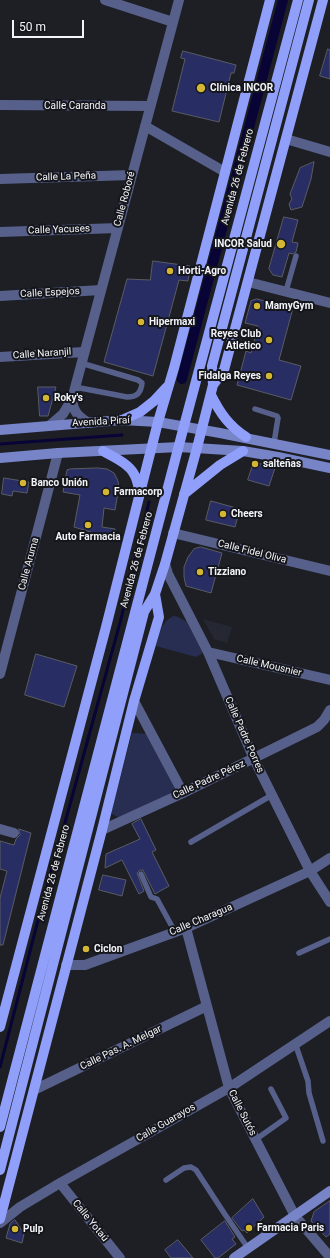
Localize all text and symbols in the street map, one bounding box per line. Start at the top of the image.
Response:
scale bar [14,12,86,38]
text: 50 m [19,20,46,34]
marker: Clínica INCOR [195,82,207,94]
place label: Clínica INCOR [210,82,273,94]
street label: Calle Caranda [44,100,106,112]
street label: Avenida 26 de Febrero [219,128,257,226]
street label: Calle La Peña [36,170,96,184]
street label: Calle Roboré [112,170,138,228]
street label: Calle Yacuses [28,223,90,237]
place label: INCOR Salud [214,238,272,250]
marker: INCOR Salud [275,238,287,250]
place label: Horti-Agro [178,265,226,277]
marker: Horti-Agro [165,266,175,276]
street label: Calle Espejos [20,285,80,301]
place label: MamyGym [265,300,313,312]
marker: MamyGym [252,301,262,311]
place label: Hipermaxi [149,316,195,328]
marker: Hipermaxi [136,317,146,327]
place label: Reyes Club Atletico [211,328,261,352]
marker: Reyes Club Atletico [264,335,274,345]
street label: Calle Naranjil [12,346,72,362]
place label: Fidalga Reyes [198,370,261,382]
marker: Fidalga Reyes [264,371,274,381]
place label: Roky's [54,392,83,404]
marker: Roky's [41,393,51,403]
street label: Avenida Piraí [72,414,130,430]
place label: salteñas [263,458,301,470]
marker: salteñas [250,459,260,469]
place label: Banco Unión [31,477,88,489]
marker: Banco Unión [18,478,28,488]
place label: Farmacorp [114,486,162,498]
marker: Farmacorp [101,487,111,497]
place label: Cheers [231,508,263,520]
marker: Cheers [218,509,228,519]
street label: Avenida 26 de Febrero [118,511,156,609]
marker: Auto Farmacia [83,520,93,530]
place label: Auto Farmacia [55,531,121,543]
street label: Calle Aruma [16,536,42,592]
street label: Calle Fidel Oliva [216,538,288,566]
place label: Tizziano [208,566,246,578]
marker: Tizziano [195,567,205,577]
street label: Calle Mousnier [235,653,303,679]
street label: Calle Padre Porres [222,695,266,775]
street label: Calle Padre Pérez [171,758,247,802]
street label: Avenida 26 de Febrero [35,824,73,922]
street label: Calle Charagua [168,901,234,939]
place label: Ciclon [94,943,122,955]
marker: Ciclon [81,944,91,954]
street label: Calle Pas. A. Melgar [78,1023,164,1073]
street label: Calle Sutós [225,1088,259,1138]
street label: Calle Guarayos [134,1101,198,1145]
street label: Calle Yotaú [70,1198,110,1244]
place label: Farmacia Paris [257,1222,324,1234]
place label: Pulp [23,1223,43,1235]
marker: Farmacia Paris [244,1223,254,1233]
marker: Pulp [10,1224,20,1234]

